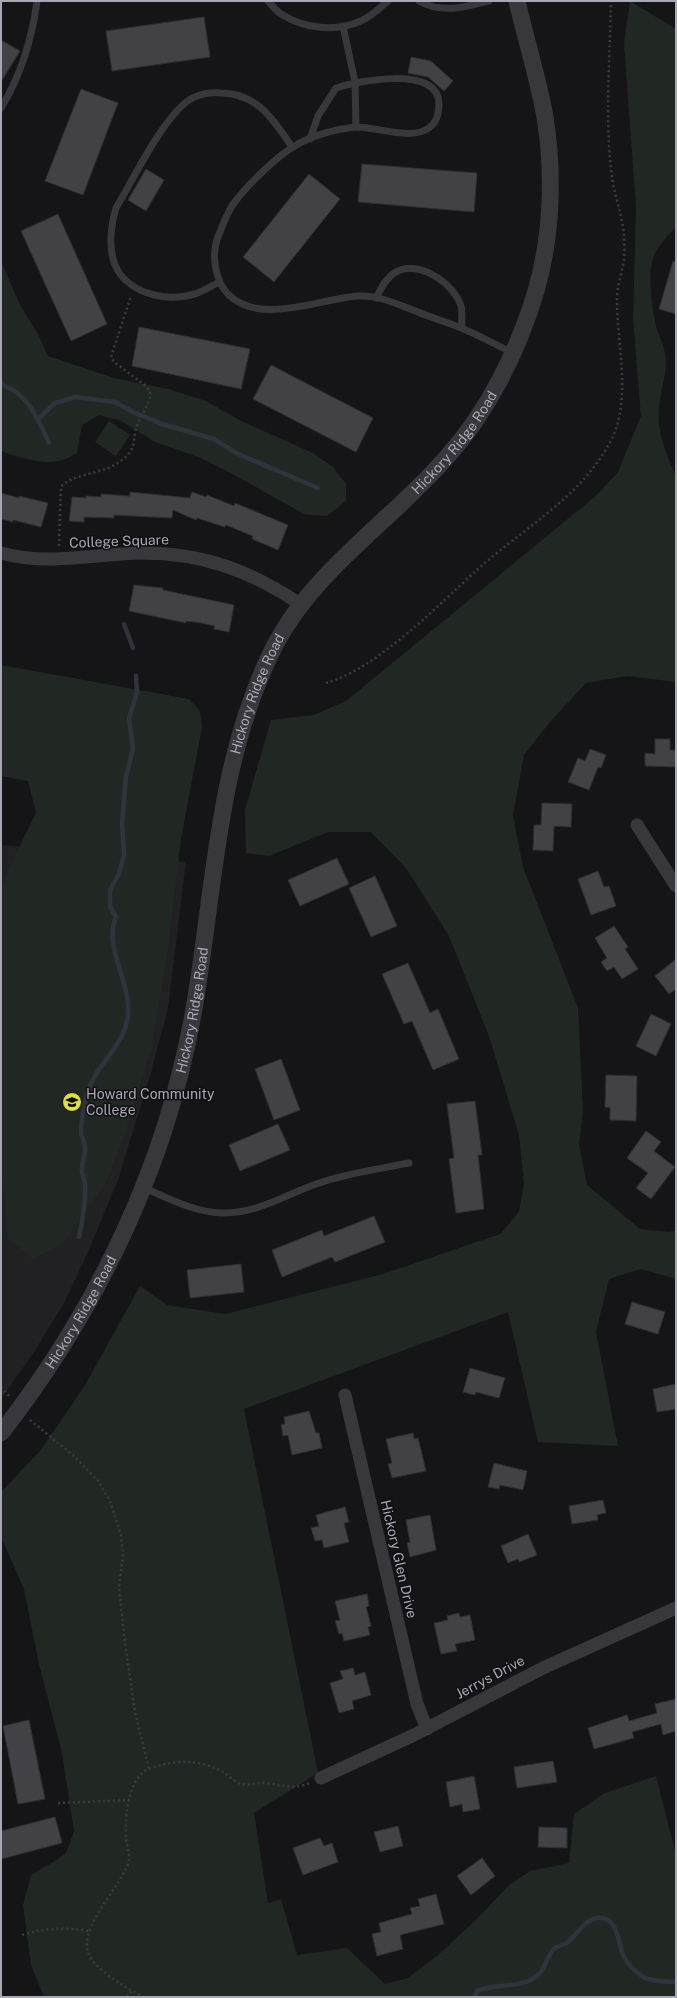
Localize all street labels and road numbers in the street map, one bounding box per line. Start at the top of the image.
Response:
street label: Hickory Ridge Road [408,388,500,497]
street label: College Square [69,531,169,551]
street label: Hickory Ridge Road [227,631,288,756]
street label: Hickory Ridge Road [173,946,211,1075]
street label: Hickory Ridge Road [42,1253,119,1372]
street label: Hickory Glen Drive [378,1498,420,1620]
street label: Jerrys Drive [453,1652,527,1702]

